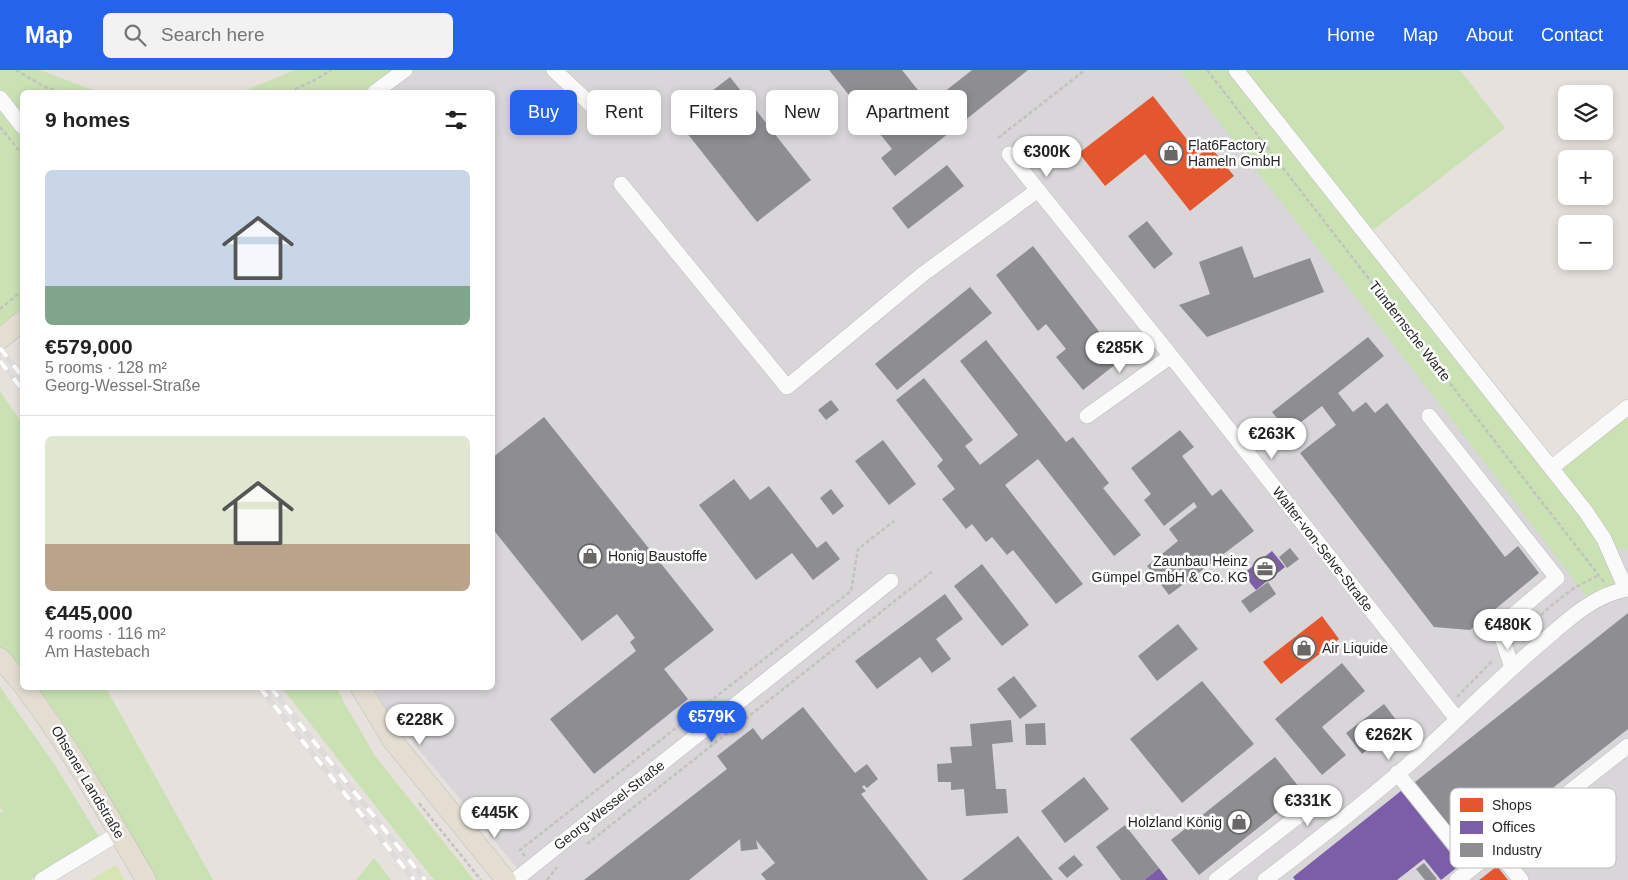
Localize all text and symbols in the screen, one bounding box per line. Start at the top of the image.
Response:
search box [103,13,453,58]
text: Map [25,21,73,48]
icon: search [121,21,149,49]
text: Search here [161,24,265,45]
text: Home [1327,25,1375,45]
text: Map [1403,25,1438,45]
text: About [1466,25,1513,45]
text: Contact [1541,25,1603,45]
map controls [1558,85,1613,270]
button: layers [1558,85,1613,140]
chip: Buy [510,90,577,135]
chip: Rent [587,90,661,135]
chip: Filters [671,90,756,135]
chip: New [766,90,838,135]
chip: Apartment [848,90,967,135]
icon: filters [442,106,470,134]
text: 9 homes [45,108,130,131]
pin: €300K [1012,136,1082,178]
place label: Flat6Factory Hameln GmbH [1188,137,1281,169]
shop icon: Flat6Factory Hameln GmbH [1158,140,1184,166]
text: €300K [1023,143,1071,160]
button: + [1558,150,1613,205]
icon: home [213,203,303,293]
button: − [1558,215,1613,270]
street label: Tündernsche Warte [1366,278,1454,384]
pin: €285K [1085,332,1155,374]
text: €579,000 [45,335,133,358]
text: €285K [1096,339,1144,356]
text: 5 rooms · 128 m² [45,359,167,376]
text: Georg-Wessel-Straße [45,377,200,394]
pin: €263K [1237,418,1307,460]
text: €263K [1248,425,1296,442]
icon: home [213,468,303,558]
street label: Walter-von-Selve-Straße [1269,484,1377,615]
shop icon: Honig Baustoffe [577,543,603,569]
place label: Honig Baustoffe [608,548,708,564]
place label: Zaunbau Heinz Gümpel GmbH & Co. KG [1092,553,1248,585]
office icon: Zaunbau Heinz Gümpel GmbH & Co. KG [1252,556,1278,582]
text: €445,000 [45,601,133,624]
pin: €480K [1473,608,1543,651]
text: €480K [1484,616,1532,633]
text: 4 rooms · 116 m² [45,625,166,642]
shop icon: Air Liquide [1291,635,1317,661]
place label: Air Liquide [1322,640,1388,656]
text: Am Hastebach [45,643,150,660]
pin: €579K [677,700,747,743]
pin: €228K [385,704,455,746]
text: €579K [688,708,736,725]
text: €228K [396,711,444,728]
pin: €262K [1354,718,1424,761]
street label: Ohsener Landstraße [48,723,128,841]
text: €262K [1365,726,1413,743]
street label: Georg-Wessel-Straße [551,757,668,853]
pin: €331K [1273,784,1343,827]
legend [1450,788,1616,868]
text: €331K [1284,792,1332,809]
pin: €445K [460,796,530,839]
text: Shops [1492,797,1532,813]
text: €445K [471,804,519,821]
shop icon: Holzland König [1226,809,1252,835]
place label: Holzland König [1128,814,1222,830]
text: Offices [1492,819,1535,835]
text: Industry [1492,842,1542,858]

